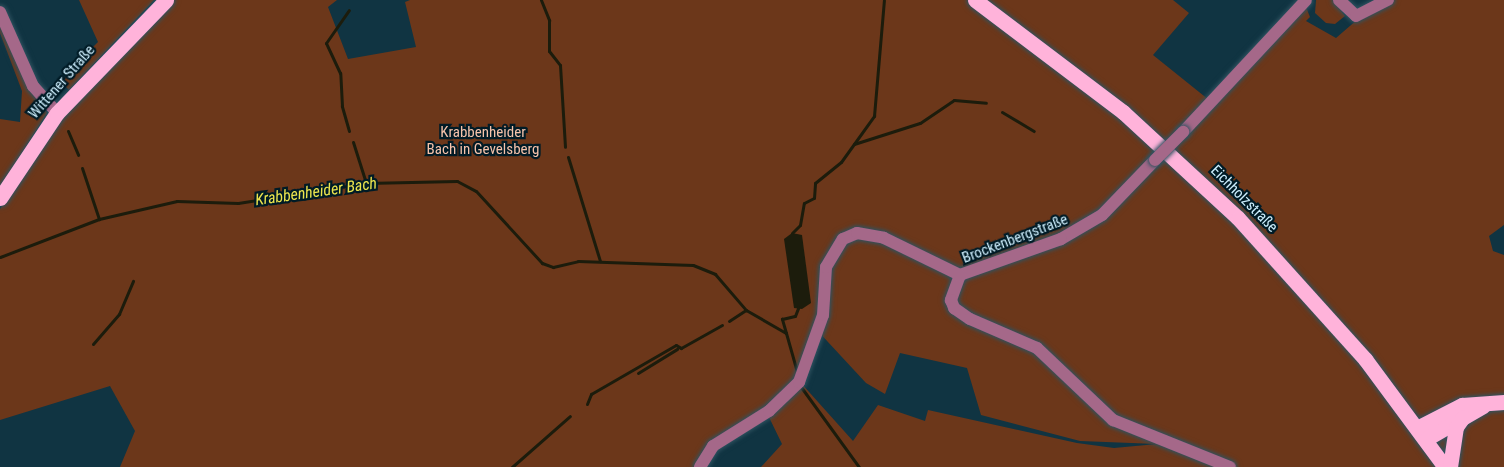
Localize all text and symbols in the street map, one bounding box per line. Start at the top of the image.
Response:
street label: Wittener Straße [25,42,99,122]
park label: Krabbenheider Bach in Gevelsberg [427,123,539,158]
street label: Eichholzstraße [1207,162,1281,236]
water label: Krabbenheider Bach [254,174,378,210]
street label: Brockenbergstraße [960,211,1070,267]

